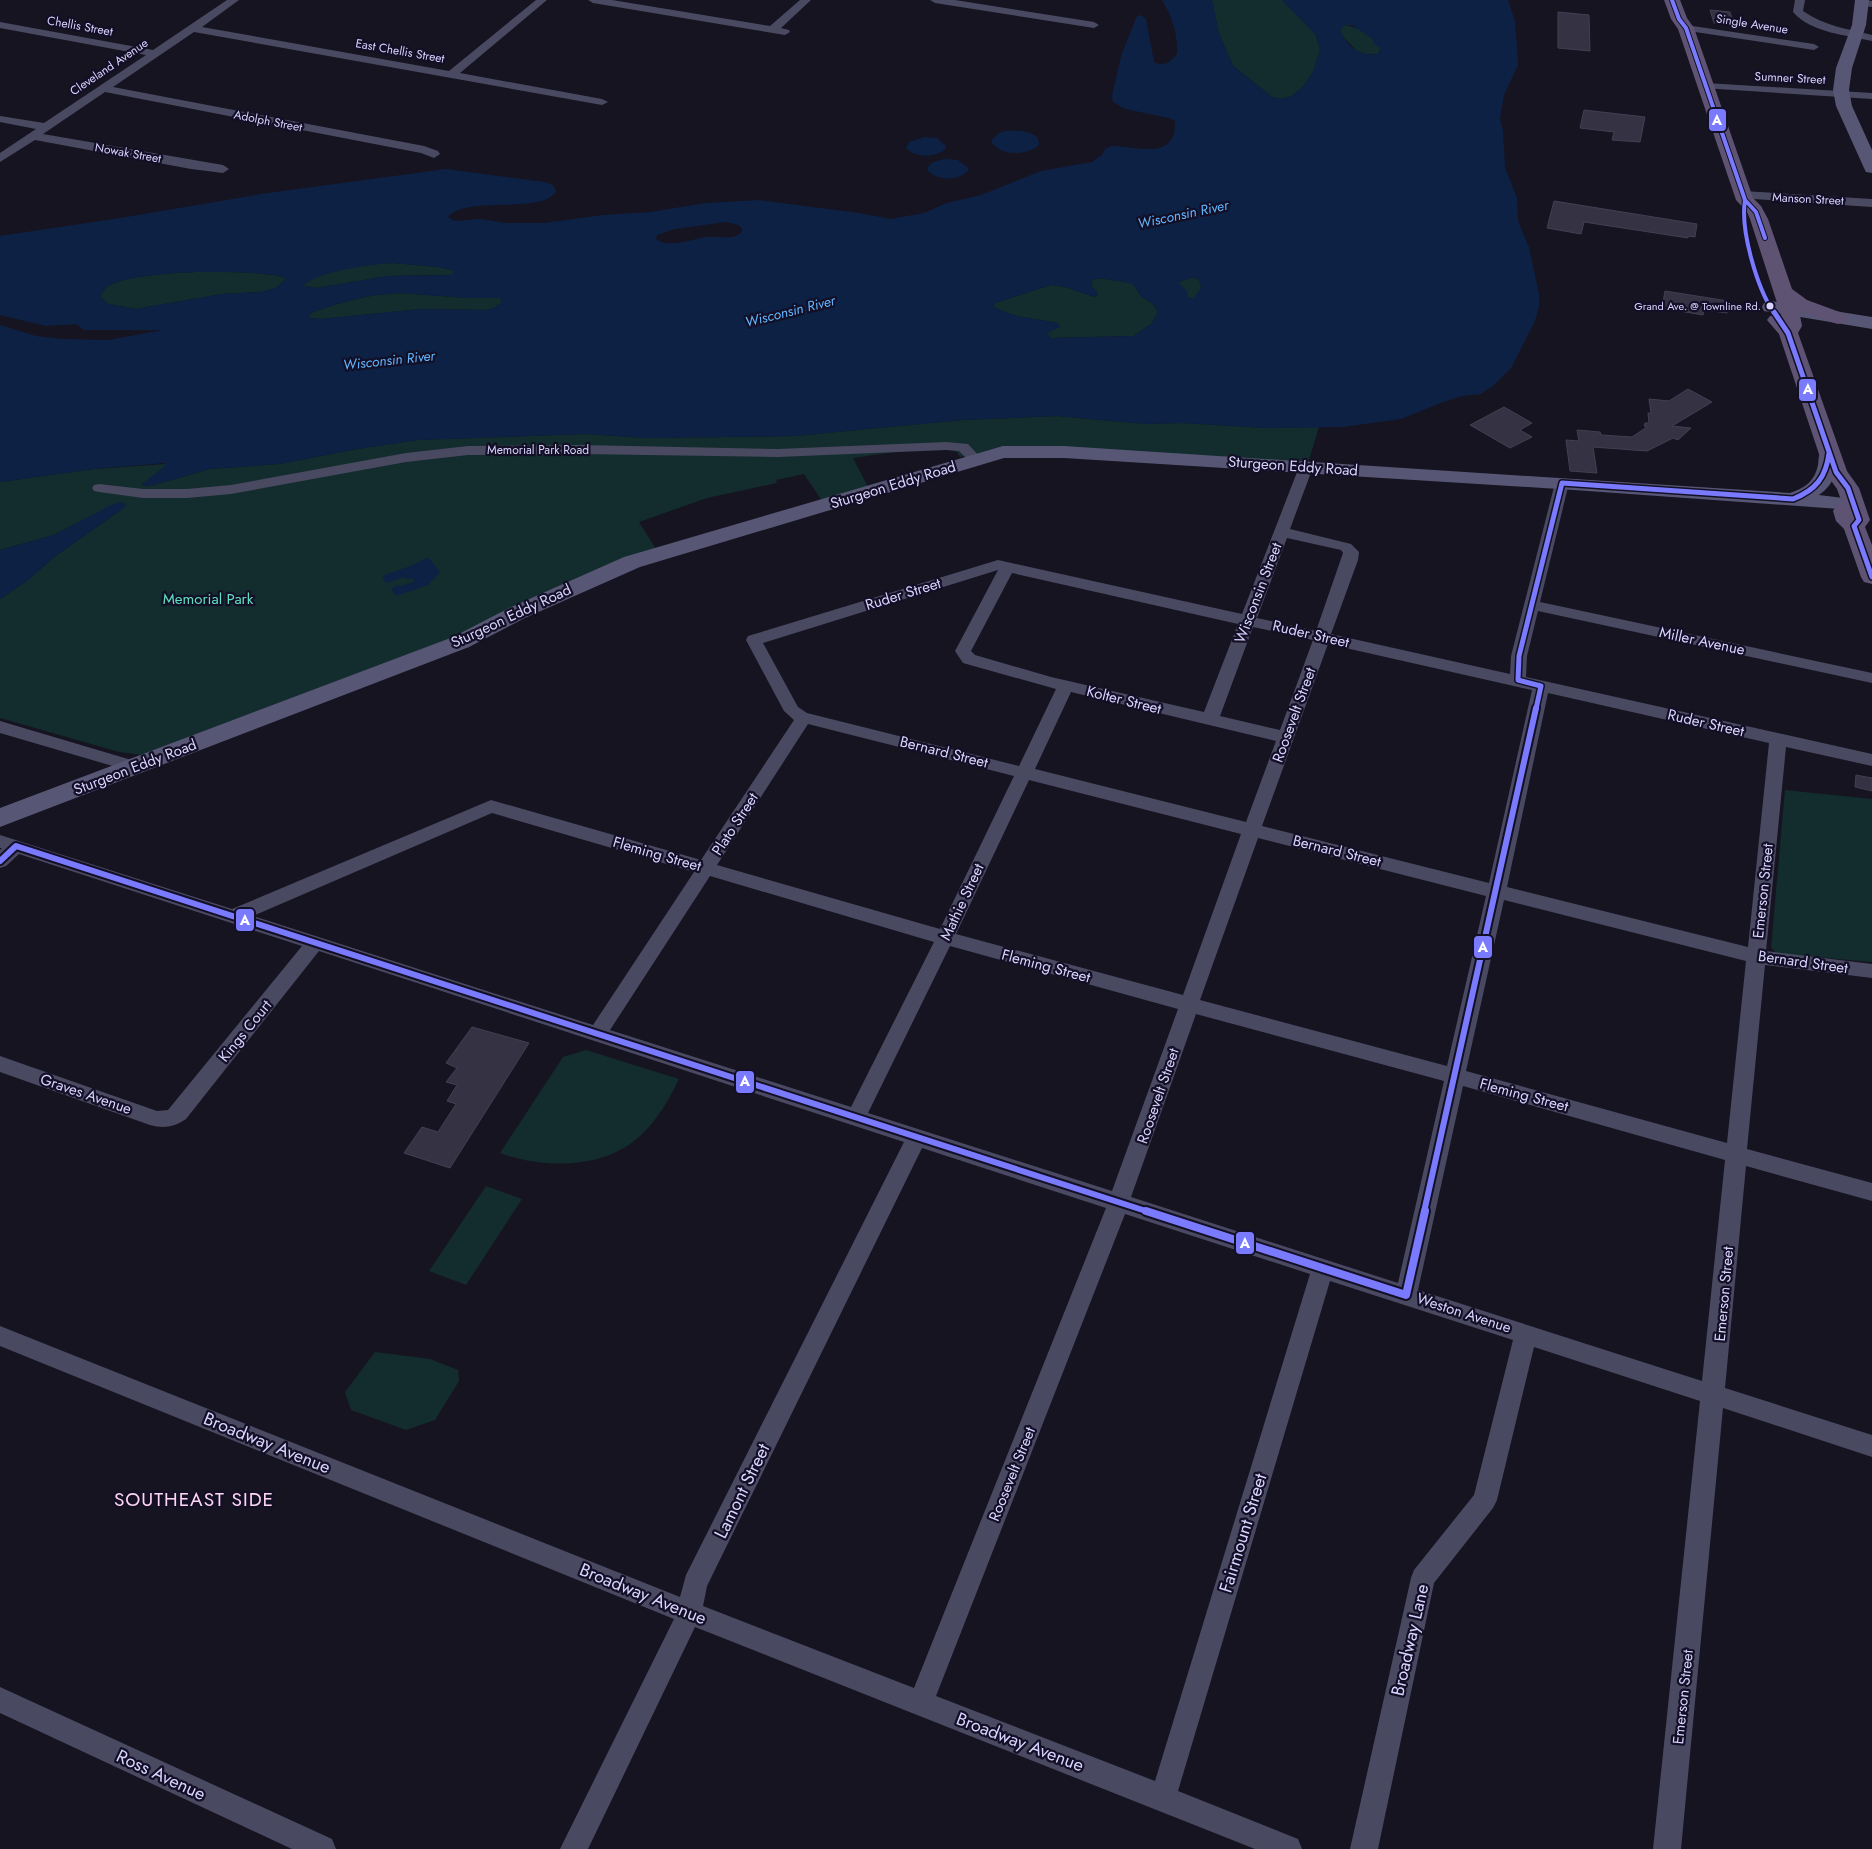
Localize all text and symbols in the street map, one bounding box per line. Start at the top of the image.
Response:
street label: Single Avenue [1715,9,1789,39]
street label: Chellis Street [46,11,114,41]
street label: Cleveland Avenue [66,34,152,100]
street label: East Chellis Street [354,34,446,68]
street label: Sumner Street [1754,67,1826,89]
street label: Adolph Street [232,106,304,136]
line badge: A [1708,108,1727,132]
text: A [1711,110,1723,130]
street label: Nowak Street [93,138,163,168]
street label: Manson Street [1772,188,1844,210]
water label: Wisconsin River [1136,194,1232,233]
water label: Wisconsin River [743,290,839,332]
place label: Grand Ave. @ Townline Rd. [1634,298,1761,314]
marker: Grand Ave. @ Townline Rd. [1765,301,1775,311]
water label: Wisconsin River [342,345,437,375]
line badge: A [1798,378,1817,402]
text: A [1802,379,1814,399]
street label: Memorial Park Road [487,441,589,459]
street label: Sturgeon Eddy Road [1227,450,1359,482]
street label: Sturgeon Eddy Road [827,455,959,515]
street label: Wisconsin Street [1229,539,1287,646]
street label: Ruder Street [862,572,944,616]
street label: Sturgeon Eddy Road [447,579,575,653]
park label: Memorial Park [163,588,254,610]
street label: Ruder Street [1271,615,1352,654]
street label: Miller Avenue [1657,621,1747,661]
street label: Roosevelt Street [1267,664,1322,766]
street label: Kolter Street [1084,680,1164,720]
street label: Ruder Street [1666,704,1747,743]
street label: Bernard Street [898,730,991,774]
street label: Sturgeon Eddy Road [70,733,200,801]
street label: Plato Street [706,788,764,860]
street label: Bernard Street [1291,829,1384,873]
street label: Fleming Street [610,831,704,877]
street label: Emerson Street [1747,842,1779,940]
street label: Mathie Street [935,859,990,944]
line badge: A [235,908,255,932]
text: A [239,910,251,930]
line badge: A [1473,935,1493,959]
text: A [1477,937,1489,957]
street label: Fleming Street [999,944,1093,989]
street label: Bernard Street [1757,945,1850,979]
street label: Kings Court [213,995,277,1067]
street label: Roosevelt Street [1131,1045,1185,1147]
street label: Graves Avenue [37,1068,135,1120]
line badge: A [735,1070,755,1094]
text: A [739,1071,751,1091]
street label: Fleming Street [1477,1073,1571,1118]
line badge: A [1235,1231,1255,1255]
text: A [1239,1233,1251,1253]
street label: Emerson Street [1709,1245,1739,1342]
street label: Weston Avenue [1414,1287,1514,1339]
street label: Broadway Avenue [200,1406,334,1480]
street label: Roosevelt Street [983,1423,1041,1524]
street label: Lamont Street [708,1439,777,1543]
street label: Fairmount Street [1213,1470,1274,1596]
district label: SOUTHEAST SIDE [114,1486,274,1513]
street label: Broadway Avenue [576,1557,710,1631]
street label: Broadway Lane [1384,1581,1436,1699]
street label: Emerson Street [1667,1648,1699,1746]
street label: Broadway Avenue [952,1706,1088,1778]
street label: Ross Avenue [112,1743,210,1807]

